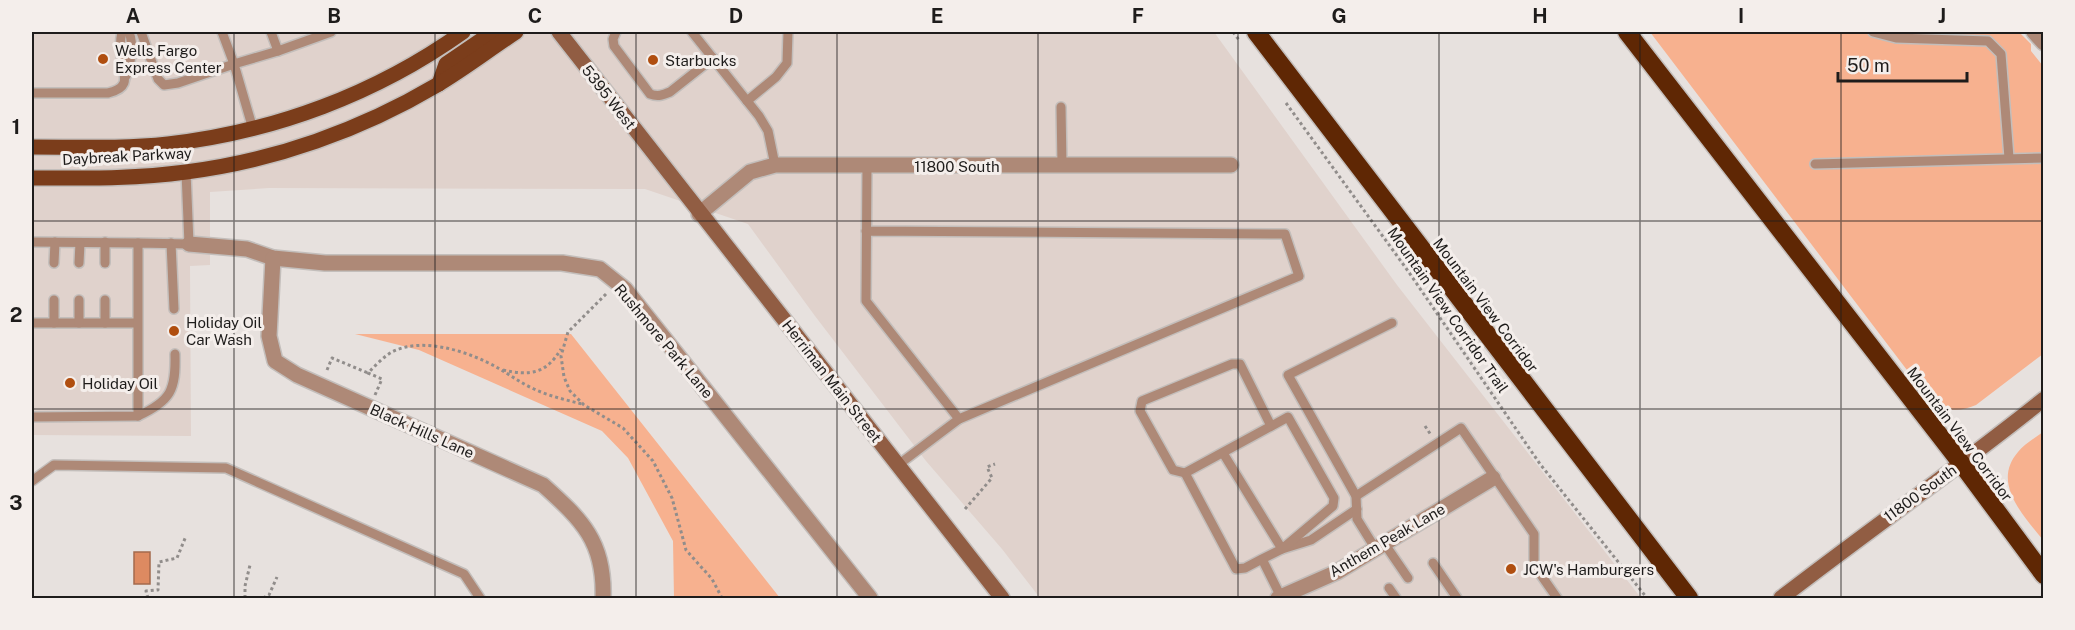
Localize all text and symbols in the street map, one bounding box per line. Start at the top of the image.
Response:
text: A [126,4,140,28]
text: B [327,4,341,28]
text: C [528,4,542,28]
text: D [729,4,743,28]
text: E [931,4,943,28]
text: F [1132,4,1144,28]
text: G [1331,4,1347,28]
text: H [1532,4,1548,28]
text: I [1738,4,1744,28]
text: J [1938,4,1946,28]
place label: Wells Fargo Express Center [115,42,222,76]
scale bar [1838,45,1967,83]
marker: Wells Fargo Express Center [96,52,110,66]
place label: Starbucks [665,52,736,69]
marker: Starbucks [646,53,660,67]
text: 50 m [1847,55,1890,76]
street label: 5395 West [579,62,639,133]
text: 1 [12,115,20,139]
street label: Daybreak Parkway [62,144,192,168]
street label: 11800 South [914,158,1000,175]
street label: Mountain View Corridor Trail [1384,224,1512,396]
street label: Mountain View Corridor [1430,235,1542,376]
street label: Rushmore Park Lane [611,280,717,402]
text: 2 [10,303,22,327]
place label: Holiday Oil Car Wash [186,314,262,348]
street label: Herriman Main Street [779,316,885,446]
marker: Holiday Oil Car Wash [167,324,181,338]
street label: Mountain View Corridor [1904,364,2016,505]
place label: Holiday Oil [82,375,158,392]
marker: Holiday Oil [63,376,77,390]
street label: Black Hills Lane [367,400,477,462]
street label: 11800 South [1880,461,1960,525]
text: 3 [9,491,23,515]
street label: Anthem Peak Lane [1326,500,1448,580]
place label: JCW's Hamburgers [1523,561,1654,578]
marker: JCW's Hamburgers [1504,562,1518,576]

